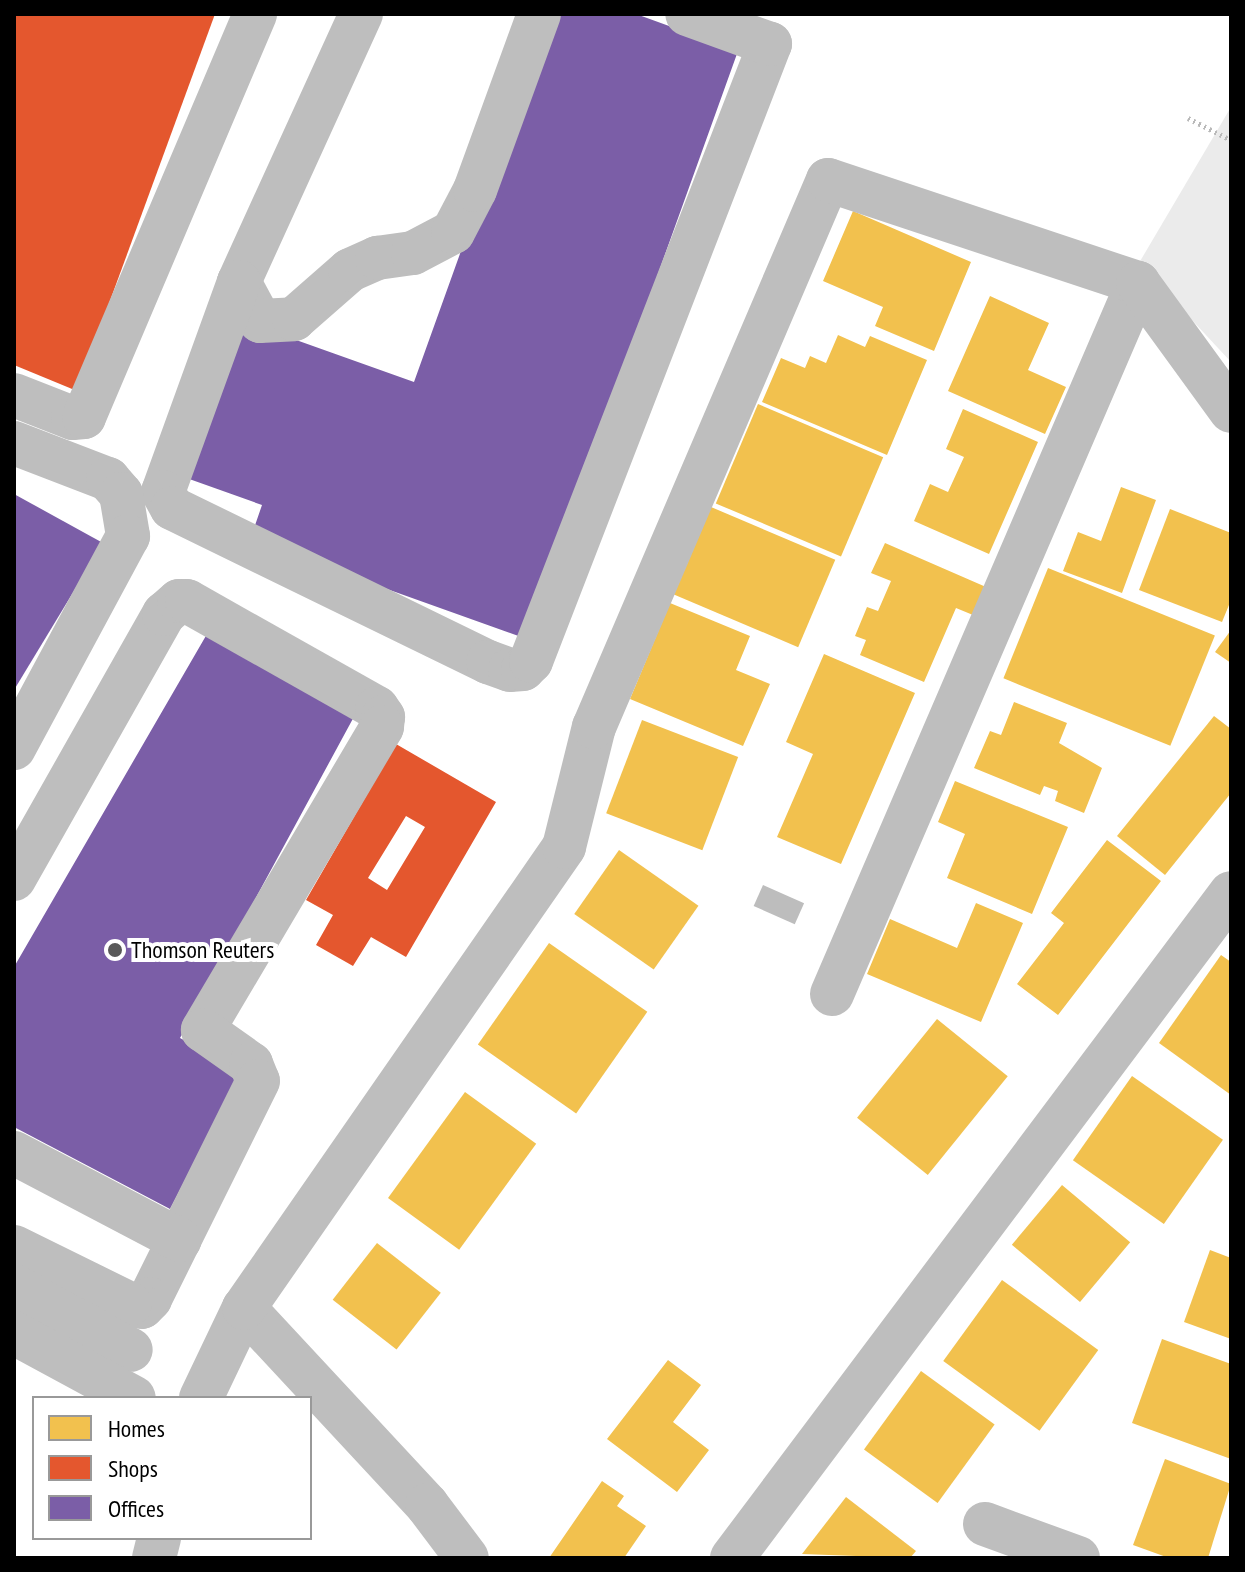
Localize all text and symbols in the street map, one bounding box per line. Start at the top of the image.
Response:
place label: Thomson Reuters [131,936,274,964]
marker: Thomson Reuters [106,941,124,959]
legend [32,1396,312,1540]
text: Homes [108,1413,165,1444]
text: Shops [108,1453,158,1484]
text: Offices [108,1493,164,1524]

